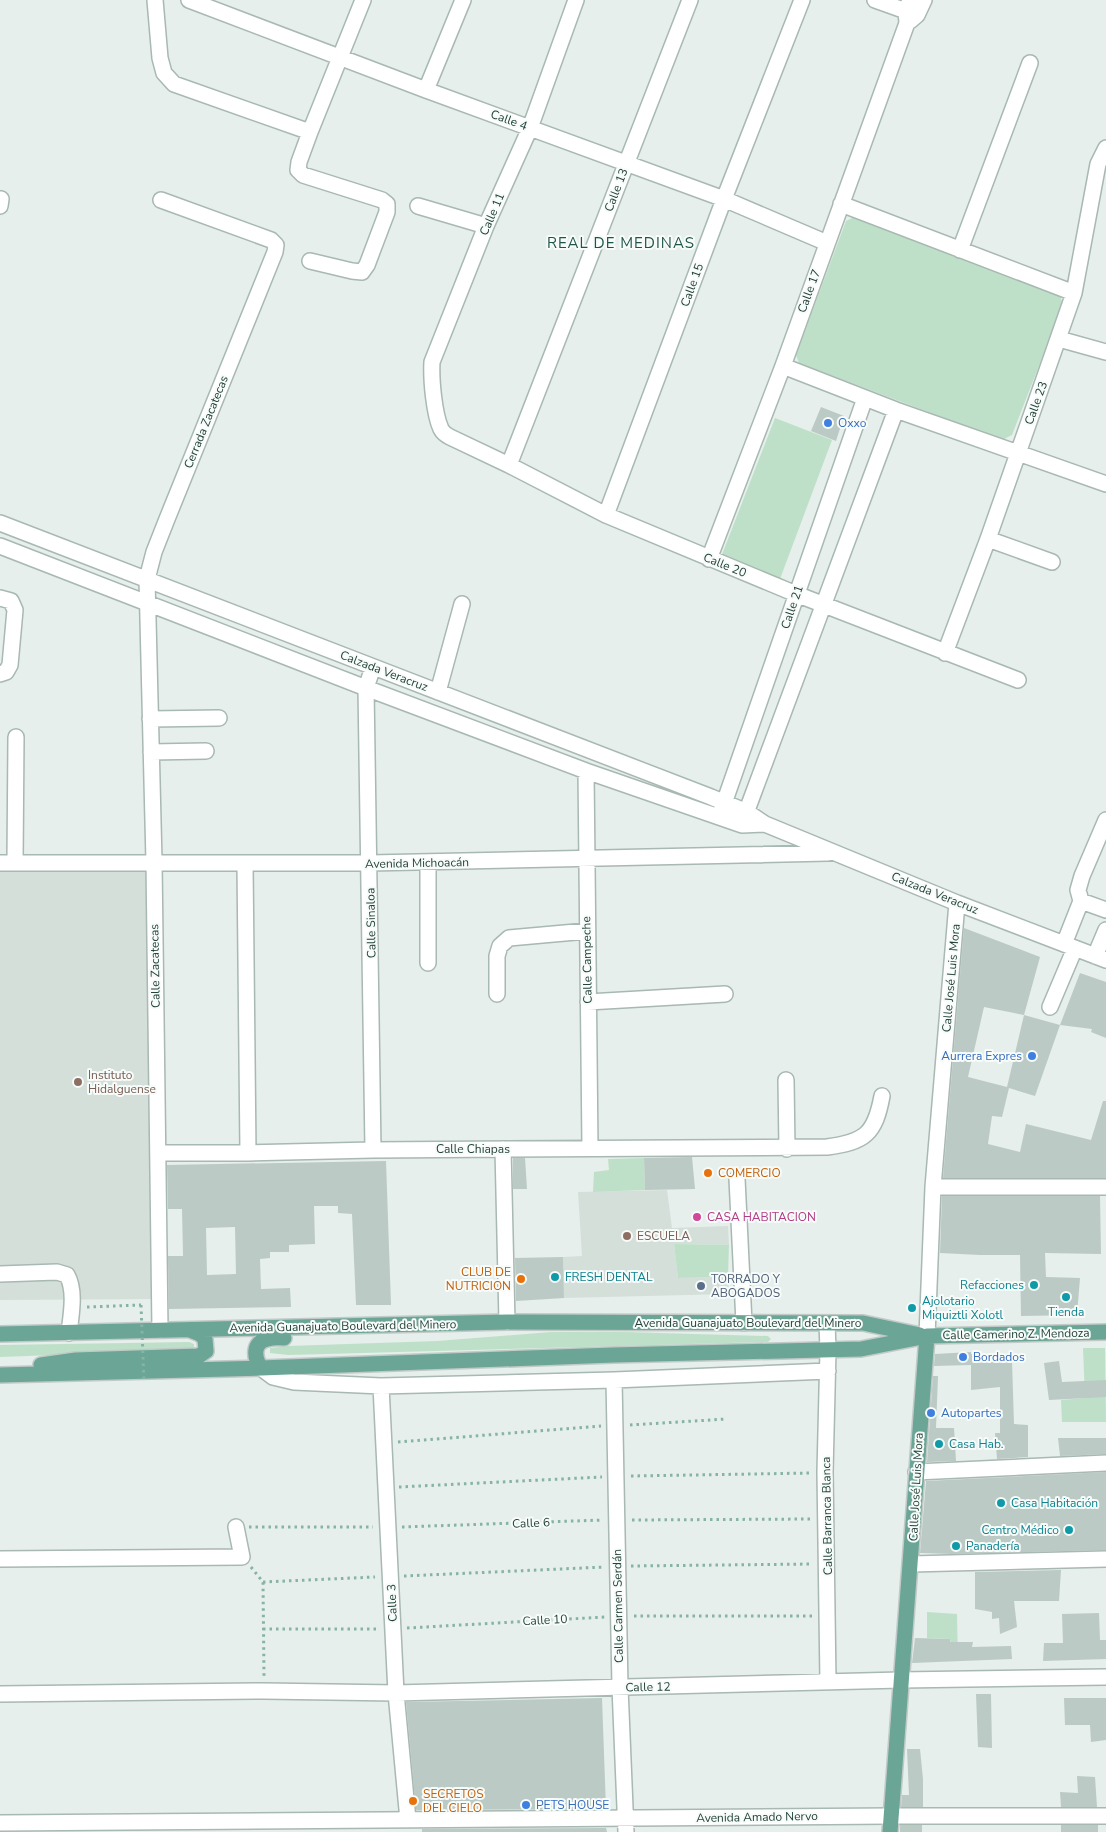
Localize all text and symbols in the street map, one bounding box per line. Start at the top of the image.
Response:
street label: Calle 4 [488,106,530,134]
street label: Calle 13 [600,166,632,214]
street label: Calle 11 [476,190,508,238]
district label: REAL DE MEDINAS [547,233,695,253]
street label: Calle 15 [677,261,707,309]
street label: Calle 17 [794,267,824,315]
street label: Cerrada Zacatecas [180,373,232,471]
street label: Calle 23 [1021,379,1051,427]
place label: Oxxo [838,415,867,431]
marker: Oxxo [822,417,834,429]
street label: Calle 20 [701,549,749,581]
street label: Calle 21 [777,583,807,631]
street label: Calzada Veracruz [338,647,431,695]
street label: Avenida Michoacán [365,854,469,872]
street label: Calzada Veracruz [889,868,981,918]
street label: Calle Sinaloa [362,888,380,958]
street label: Calle Campeche [578,916,596,1004]
street label: Calle José Luis Mora [938,923,964,1033]
street label: Calle Zacatecas [146,924,164,1008]
place label: Aurrera Expres [941,1048,1022,1064]
marker: Aurrera Expres [1026,1050,1038,1062]
place label: Instituto Hidalguense [88,1067,156,1097]
marker: Instituto Hidalguense [72,1076,84,1088]
street label: Calle Chiapas [436,1141,510,1157]
place label: COMERCIO [718,1165,781,1181]
marker: COMERCIO [702,1167,714,1179]
place label: CASA HABITACION [707,1209,816,1225]
marker: CASA HABITACION [691,1211,703,1223]
place label: ESCUELA [637,1228,690,1244]
marker: ESCUELA [621,1230,633,1242]
place label: CLUB DE NUTRICION [446,1264,511,1294]
place label: FRESH DENTAL [565,1269,653,1285]
marker: FRESH DENTAL [549,1271,561,1283]
place label: TORRADO Y ABOGADOS [711,1271,781,1301]
marker: CLUB DE NUTRICION [515,1273,527,1285]
place label: Refacciones [960,1277,1024,1293]
marker: Refacciones [1028,1279,1040,1291]
marker: TORRADO Y ABOGADOS [695,1280,707,1292]
marker: Tienda [1060,1291,1072,1303]
place label: Ajolotario Miquiztli Xolotl [922,1293,1003,1323]
marker: Ajolotario Miquiztli Xolotl [906,1302,918,1314]
place label: Tienda [1048,1304,1084,1320]
street label: Avenida Guanajuato Boulevard del Minero [635,1315,862,1331]
street label: Avenida Guanajuato Boulevard del Minero [229,1316,457,1336]
street label: Calle Camerino Z. Mendoza [942,1325,1090,1343]
place label: Bordados [973,1349,1025,1365]
marker: Bordados [957,1351,969,1363]
place label: Autopartes [941,1405,1002,1421]
marker: Autopartes [925,1407,937,1419]
street label: Calle José Luis Mora [905,1432,927,1542]
place label: Casa Hab. [949,1436,1003,1452]
marker: Casa Hab. [933,1438,945,1450]
street label: Calle Barranca Blanca [818,1457,836,1575]
place label: Casa Habitación [1011,1495,1098,1511]
marker: Casa Habitación [995,1497,1007,1509]
street label: Calle 6 [512,1514,550,1532]
place label: Centro Médico [981,1522,1059,1538]
marker: Centro Médico [1063,1524,1075,1536]
place label: Panadería [966,1538,1020,1554]
marker: Panadería [950,1540,962,1552]
street label: Calle Carmen Serdán [609,1549,627,1663]
street label: Calle 3 [383,1584,401,1622]
street label: Calle 10 [522,1611,568,1629]
street label: Calle 12 [625,1679,671,1695]
place label: SECRETOS DEL CIELO [423,1786,484,1816]
marker: SECRETOS DEL CIELO [407,1795,419,1807]
place label: PETS HOUSE [536,1797,609,1813]
marker: PETS HOUSE [520,1799,532,1811]
street label: Avenida Amado Nervo [696,1808,818,1826]

